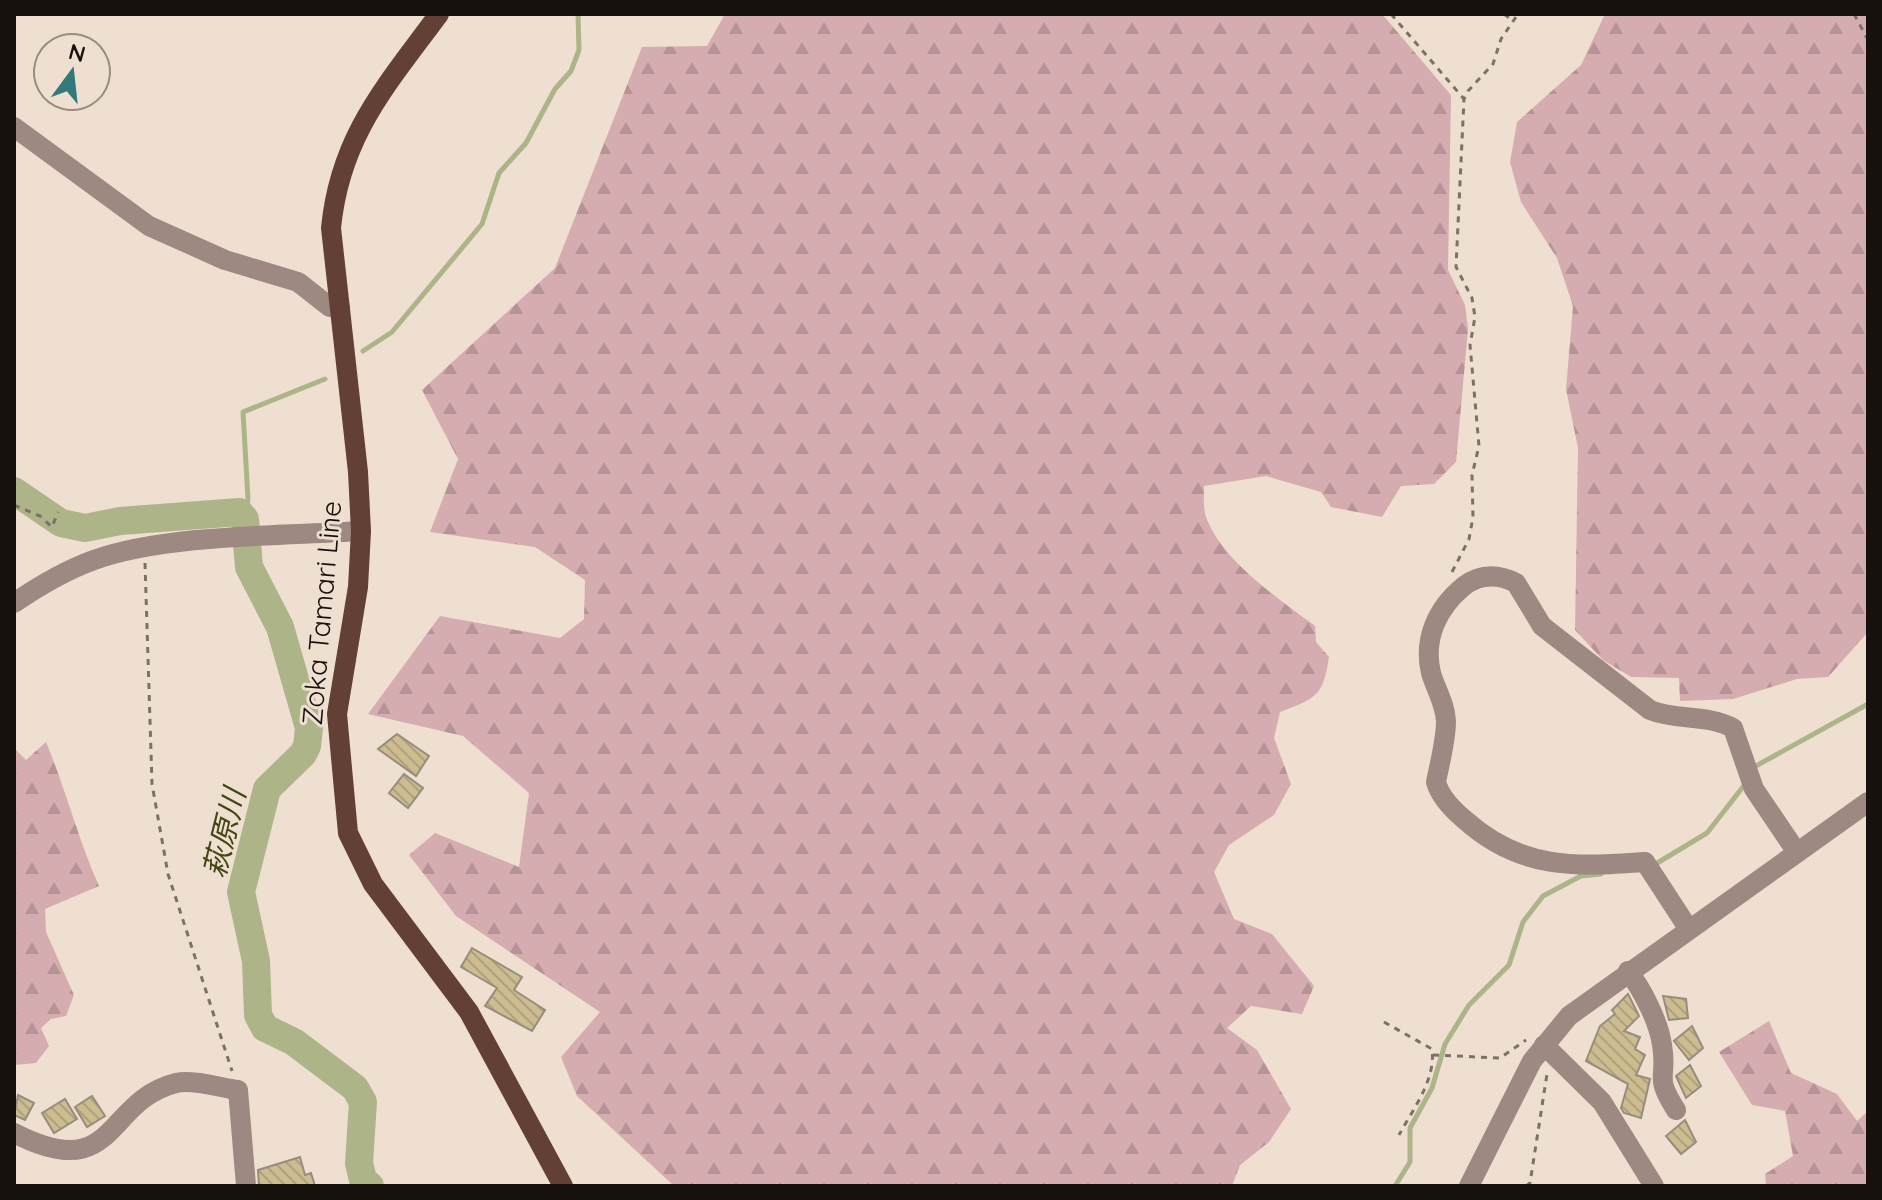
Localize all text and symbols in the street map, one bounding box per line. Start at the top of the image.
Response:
north arrow [32,32,112,112]
text: N [66,37,89,68]
street label: Zoka Tamari Line [294,499,348,727]
water label: 萩原川 [195,782,254,881]

